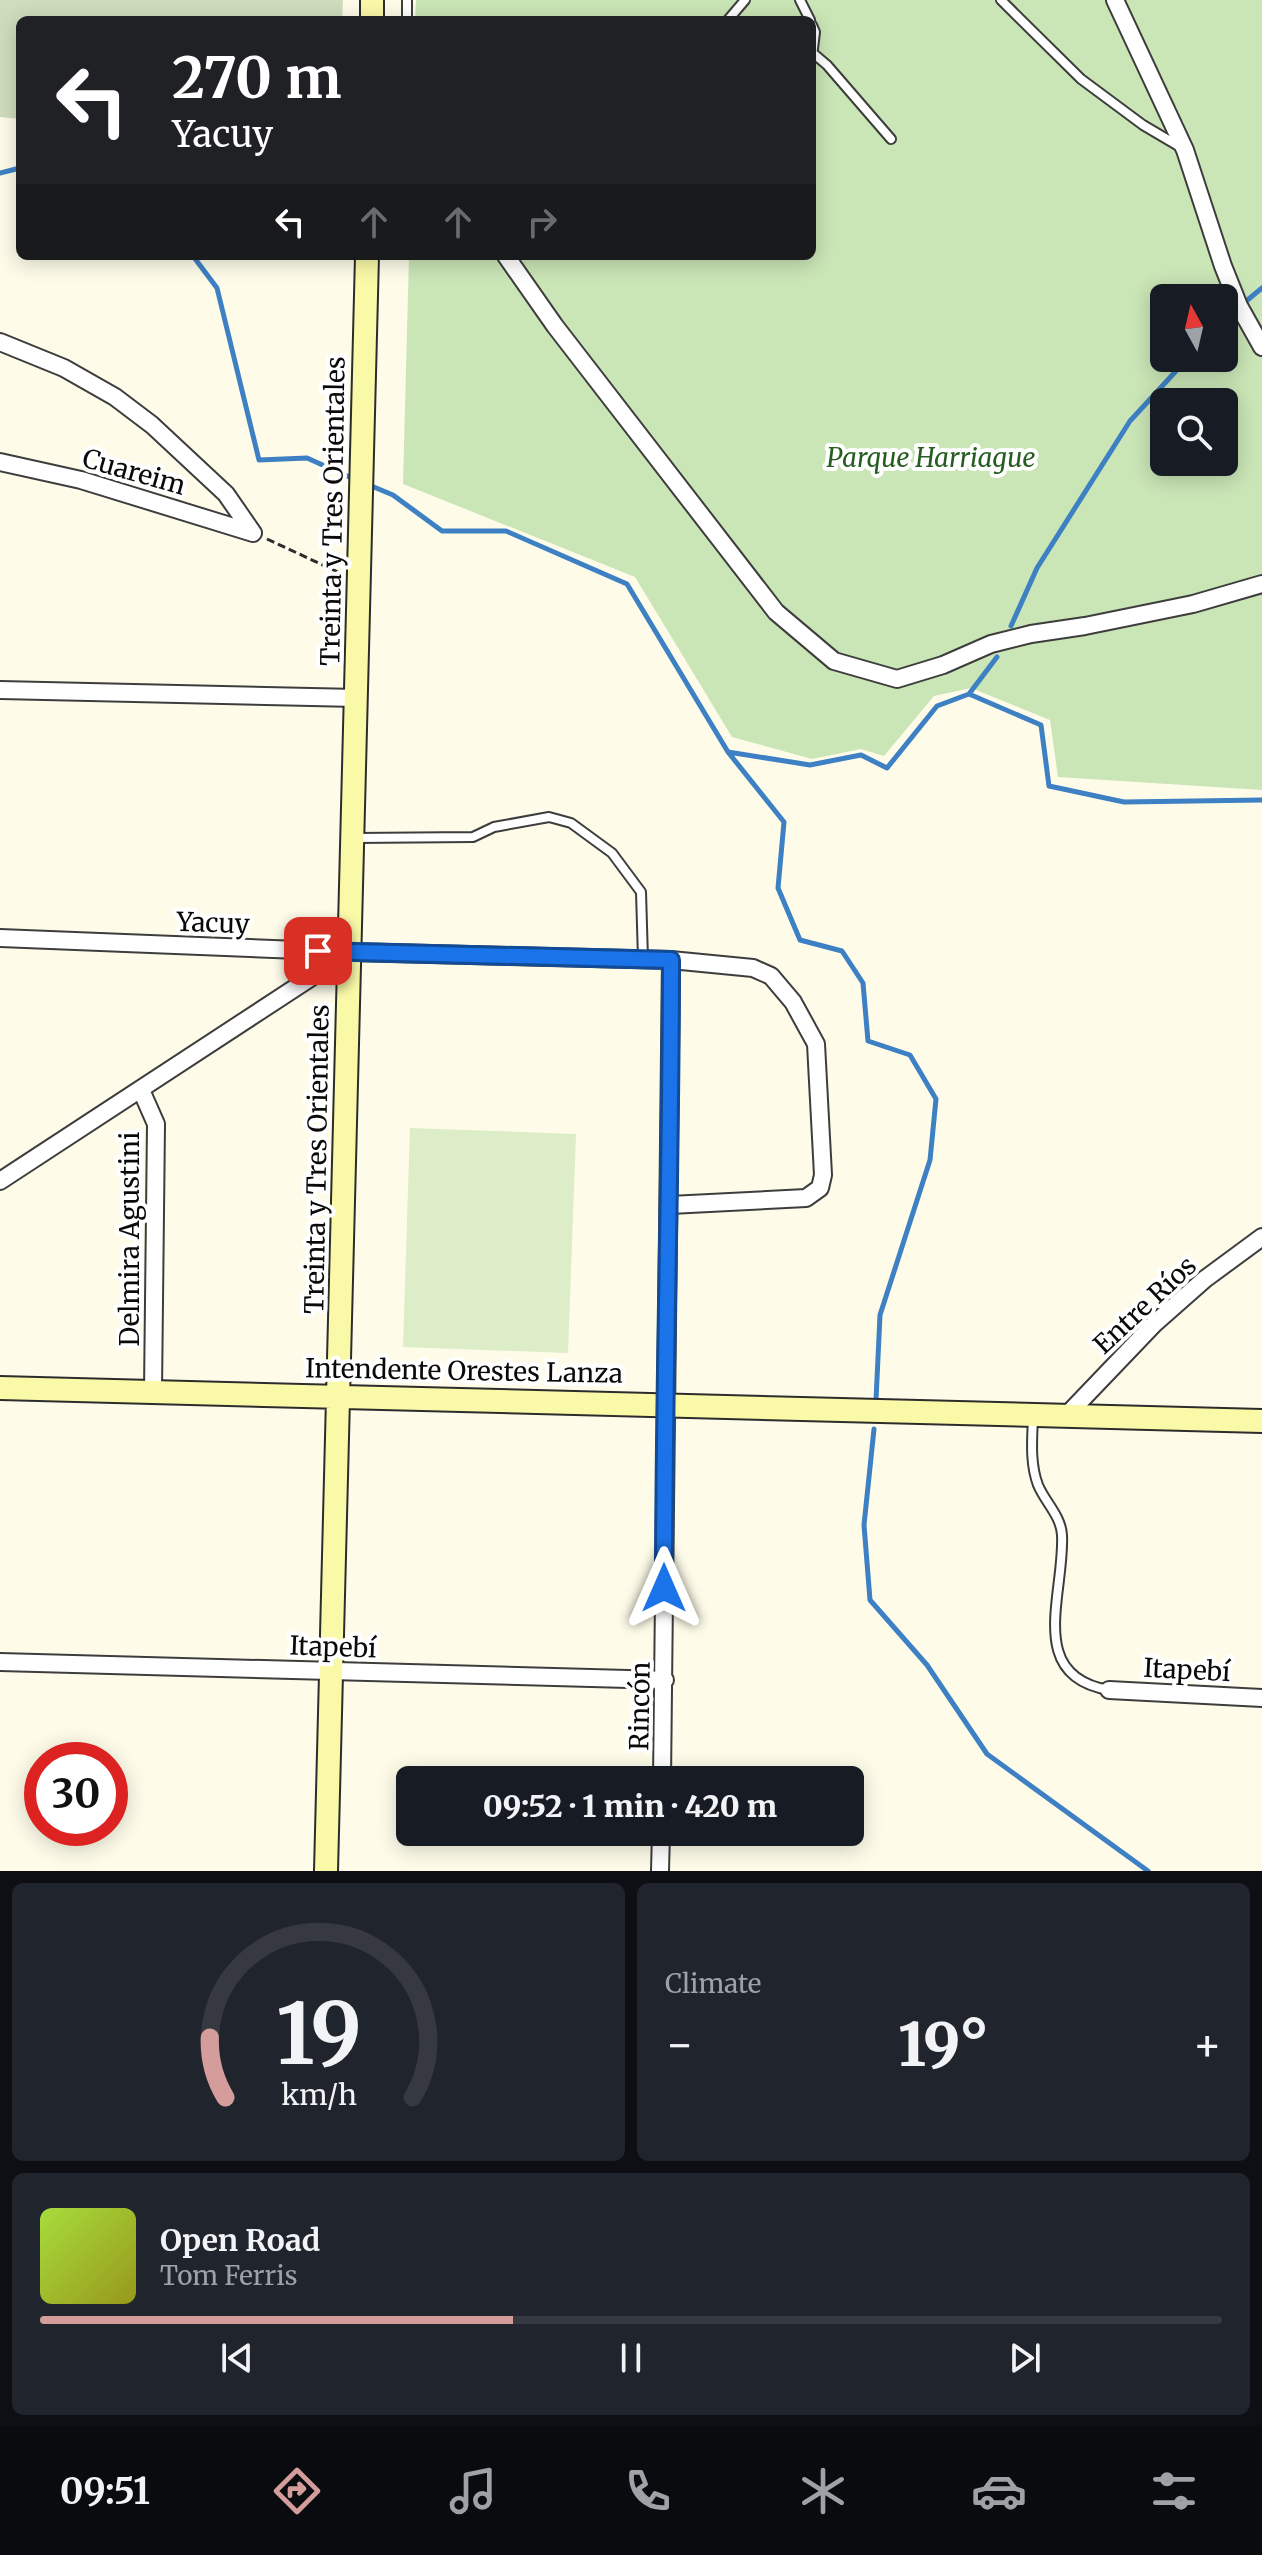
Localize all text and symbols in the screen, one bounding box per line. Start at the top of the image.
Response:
text: 270 m [172,43,342,113]
icon: left [40,48,144,152]
text: Yacuy [172,112,273,157]
icon: left [268,200,312,244]
icon: ahead [352,200,396,244]
icon: ahead [436,200,480,244]
icon: right [520,200,564,244]
north arrow [1150,284,1238,372]
map controls [1150,284,1238,476]
street label: Treinta y Tres Orientales [313,356,352,666]
button: search [1150,388,1238,476]
street label: Cuareim [79,441,190,502]
park label: Parque Harriague [827,441,1035,474]
street label: Yacuy [175,905,251,940]
pin [284,917,352,985]
icon: arrive [296,929,340,973]
street label: Treinta y Tres Orientales [297,1004,336,1314]
street label: Delmira Agustini [113,1132,146,1346]
street label: Entre Ríos [1086,1249,1203,1361]
street label: Intendente Orestes Lanza [305,1351,623,1390]
position arrow [622,1546,706,1630]
street label: Itapebí [289,1628,378,1665]
street label: Itapebí [1143,1651,1232,1688]
street label: Rincón [622,1661,657,1751]
speed limit sign: 30 [24,1742,128,1846]
text: 09:52 · 1 min · 420 m [483,1787,777,1825]
text: Climate [665,1967,761,2000]
text: 19 [276,1982,361,2087]
text: 19° [898,2007,989,2082]
text: − [665,2017,694,2072]
text: + [1193,2017,1222,2072]
text: km/h [281,2077,356,2113]
text: Open Road [160,2221,320,2259]
text: Tom Ferris [160,2259,298,2292]
icon: previous [215,2336,259,2380]
icon: pause [609,2336,653,2380]
icon: next [1003,2336,1047,2380]
icon: directions [269,2463,325,2519]
icon: music [445,2463,501,2519]
icon: phone [620,2463,676,2519]
icon: climate [795,2463,851,2519]
icon: car [971,2463,1027,2519]
icon: filters [1146,2463,1202,2519]
text: 09:51 [60,2469,150,2514]

